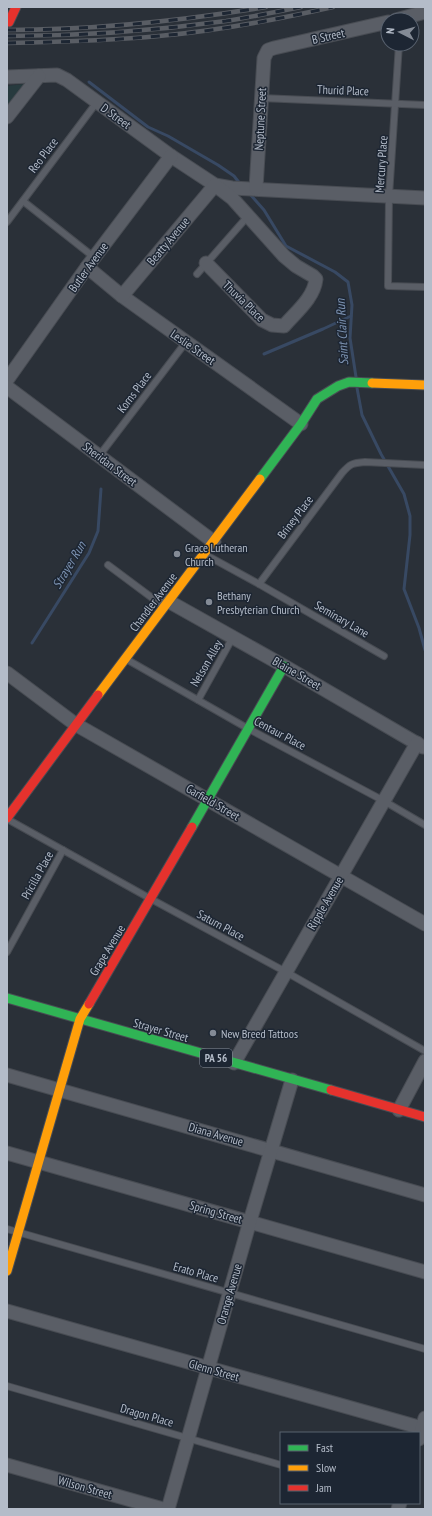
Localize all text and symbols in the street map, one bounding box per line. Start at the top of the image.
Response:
north arrow [380,12,420,52]
street label: B Street [310,25,346,47]
text: N [383,27,397,35]
street label: Thurid Place [317,82,369,98]
street label: Neptune Street [251,87,269,151]
street label: D Street [98,100,135,132]
street label: Reo Place [25,135,61,175]
street label: Mercury Place [372,135,390,193]
street label: Beatty Avenue [143,214,193,268]
street label: Butler Avenue [65,239,111,295]
street label: Thuvia Place [220,277,268,325]
water label: Saint Clair Run [332,297,352,366]
street label: Leslie Street [168,326,219,368]
street label: Korns Place [114,368,154,416]
street label: Sheridan Street [80,439,141,490]
street label: Briney Place [274,492,316,542]
water label: Strayer Run [48,537,90,592]
place label: Grace Lutheran Church [185,540,247,569]
marker: Grace Lutheran Church [172,549,182,559]
street label: Chandler Avenue [126,570,180,634]
place label: Bethany Presbyterian Church [217,588,299,617]
marker: Bethany Presbyterian Church [204,597,214,607]
street label: Seminary Lane [312,597,372,641]
street label: Nelson Alley [187,637,226,689]
street label: Blaine Street [270,653,325,693]
street label: Centaur Place [252,713,309,753]
street label: Garfield Street [183,781,243,824]
street label: Pricilla Place [18,848,56,902]
street label: Ripple Avenue [304,874,346,932]
street label: Saturn Place [195,906,247,944]
street label: Grape Avenue [86,922,128,978]
street label: Strayer Street [132,1015,191,1045]
place label: New Breed Tattoos [221,1026,298,1041]
marker: New Breed Tattoos [208,1028,218,1038]
road number: PA 56 [200,1049,232,1067]
street label: Diana Avenue [187,1119,245,1149]
street label: Spring Street [188,1197,245,1227]
street label: Erato Place [172,1258,220,1286]
street label: Orange Avenue [213,1262,245,1326]
street label: Glenn Street [187,1356,242,1385]
street label: Dragon Place [119,1400,175,1430]
legend [280,1432,420,1504]
text: Fast [316,1440,334,1455]
text: Slow [316,1460,337,1475]
street label: Wilson Street [56,1472,114,1502]
text: Jam [315,1480,332,1495]

